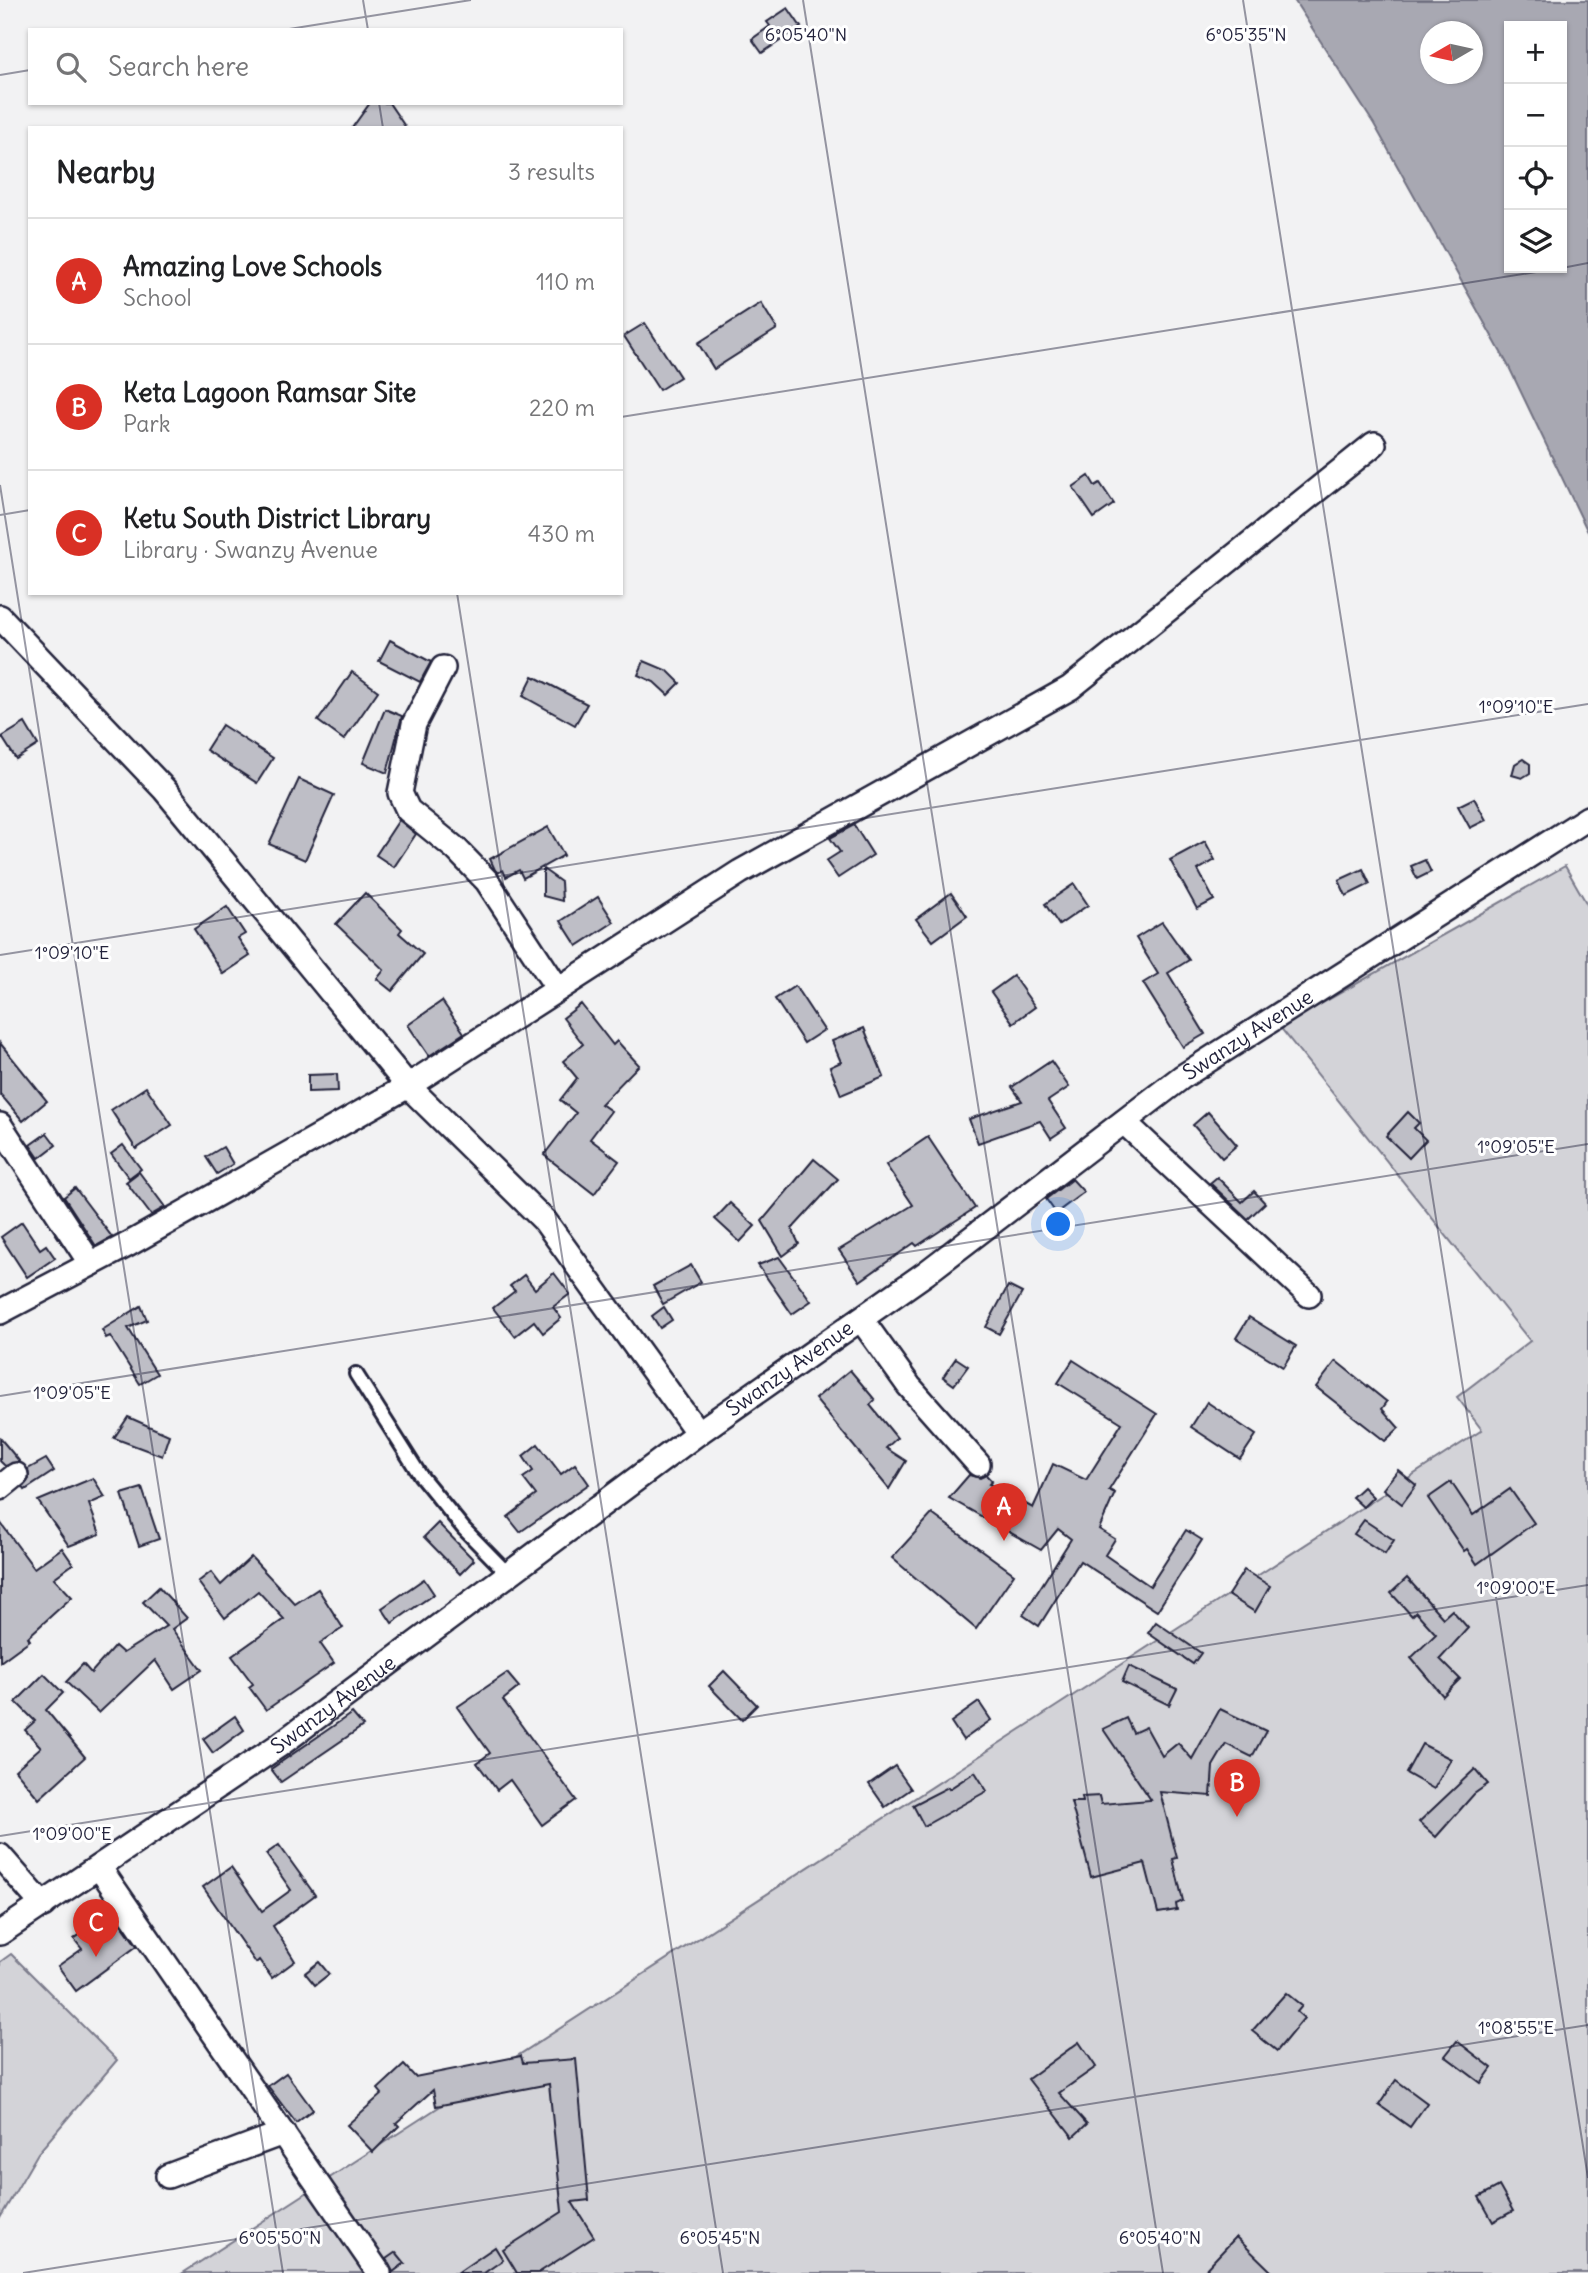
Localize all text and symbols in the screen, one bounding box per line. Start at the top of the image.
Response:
north arrow [1420,21,1483,84]
map controls [1504,21,1567,273]
button: + [1504,21,1567,84]
text: 6°05'40"N [765,23,847,46]
text: 6°05'35"N [1205,23,1287,46]
search box [28,28,623,105]
icon: search [52,48,90,86]
text: Search here [108,50,249,83]
button: − [1504,84,1567,147]
button: locate [1504,147,1567,210]
text: Nearby [56,153,156,191]
text: 3 results [508,157,595,186]
button: layers [1504,210,1567,273]
text: Amazing Love Schools [123,250,382,283]
text: A [72,267,86,296]
text: 110 m [536,267,595,296]
text: School [123,283,192,312]
text: Keta Lagoon Ramsar Site [123,376,416,409]
text: B [71,393,87,422]
text: 220 m [529,393,595,422]
text: Park [123,409,171,438]
text: Ketu South District Library [123,502,431,535]
text: C [71,519,87,548]
text: 430 m [528,519,595,548]
text: Library · Swanzy Avenue [123,535,378,564]
text: 1°09'10"E [1479,695,1553,718]
text: 1°09'10"E [35,941,109,964]
street label: Swanzy Avenue [1177,983,1318,1086]
text: 1°09'05"E [1477,1135,1555,1158]
your location [1041,1207,1075,1241]
street label: Swanzy Avenue [721,1314,858,1422]
text: 1°09'05"E [33,1381,111,1404]
pin: A [981,1483,1027,1541]
text: 1°09'00"E [1476,1576,1556,1599]
street label: Swanzy Avenue [265,1649,401,1760]
pin: B [1214,1759,1260,1817]
text: 1°09'00"E [32,1822,112,1845]
pin: C [73,1899,119,1957]
text: 1°08'55"E [1478,2016,1554,2039]
text: 6°05'50"N [239,2226,321,2249]
text: 6°05'45"N [680,2226,760,2249]
text: 6°05'40"N [1119,2226,1201,2249]

